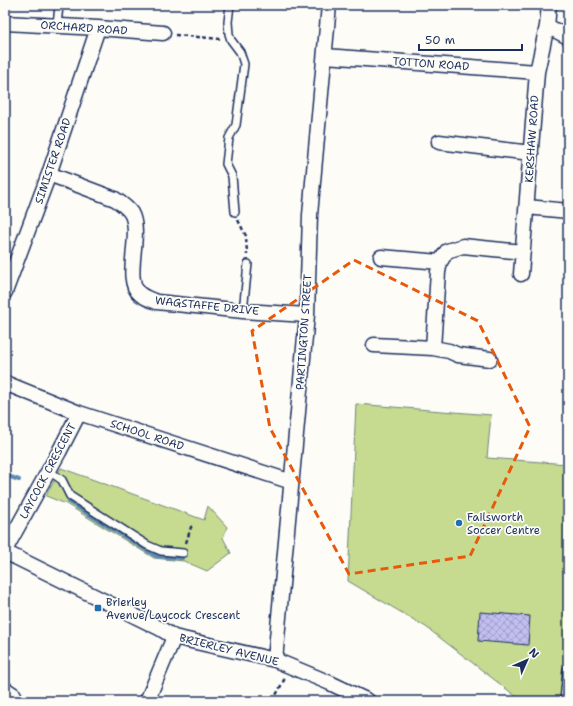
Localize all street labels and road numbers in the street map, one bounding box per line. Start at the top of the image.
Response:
street label: ORCHARD ROAD [40,17,128,39]
street label: TOTTON ROAD [392,54,470,74]
street label: KERSHAW ROAD [521,95,543,183]
street label: SIMISTER ROAD [31,116,75,206]
street label: PARTINGTON STREET [292,273,316,391]
street label: WAGSTAFFE DRIVE [154,293,260,319]
street label: SCHOOL ROAD [108,416,186,454]
street label: LAYCOCK CRESCENT [16,420,80,522]
street label: BRIERLEY AVENUE [178,630,280,670]

